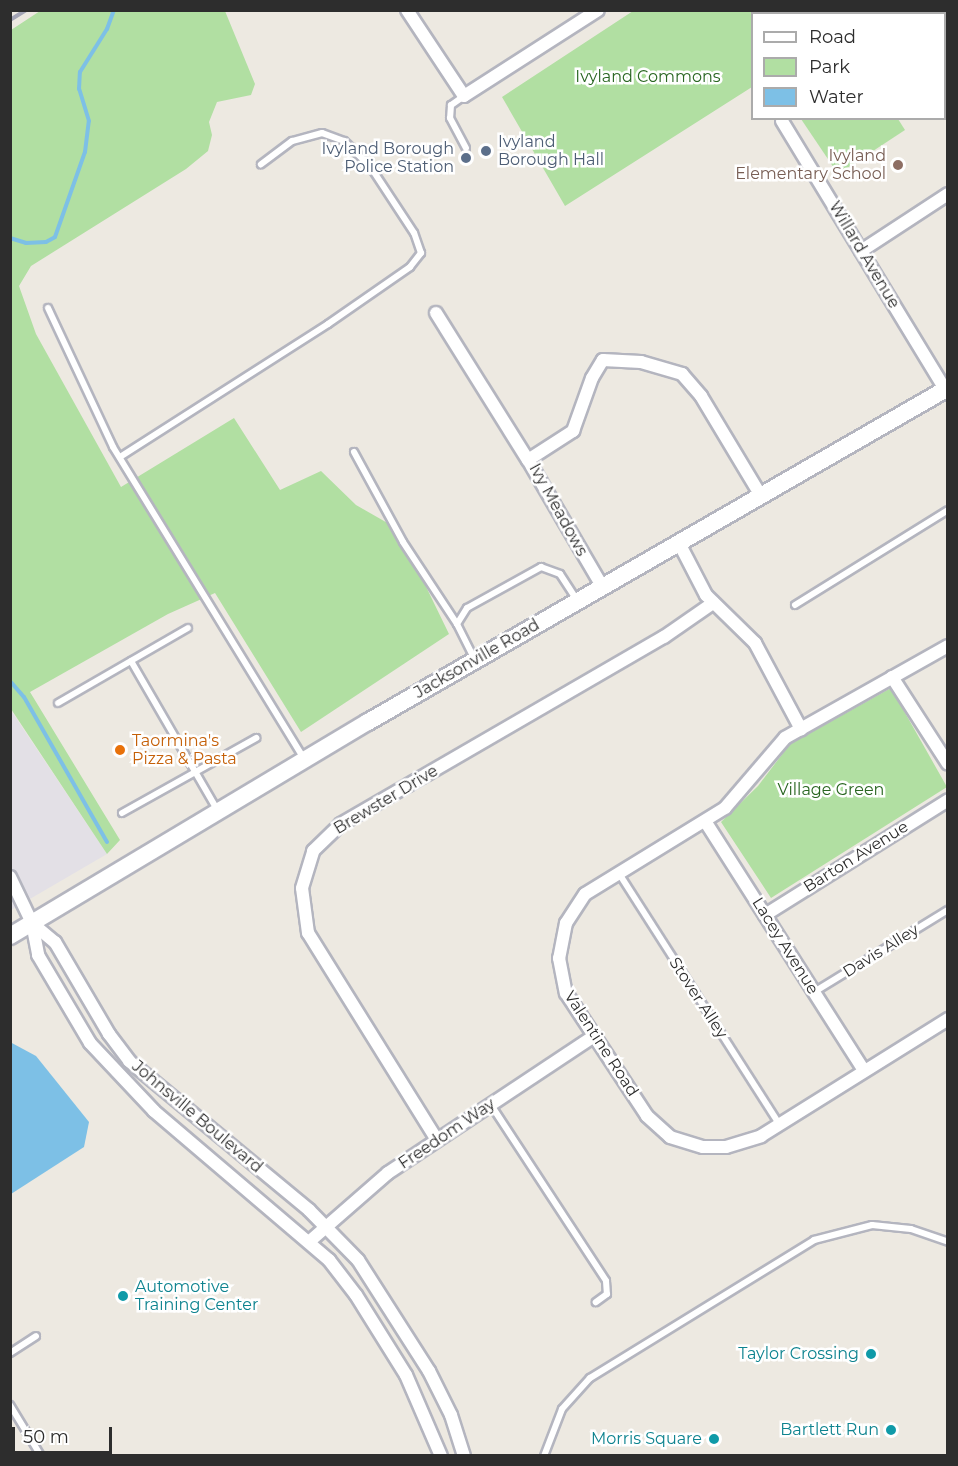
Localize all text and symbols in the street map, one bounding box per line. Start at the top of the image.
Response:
legend [751,12,946,120]
text: Road [809,26,856,48]
text: Park [809,56,850,78]
park label: Ivyland Commons [575,67,721,87]
text: Water [809,86,864,108]
place label: Ivyland Borough Hall [498,132,604,170]
place label: Ivyland Borough Police Station [321,139,454,177]
marker: Ivyland Borough Hall [479,144,493,158]
place label: Ivyland Elementary School [735,146,886,184]
marker: Ivyland Borough Police Station [459,151,473,165]
marker: Ivyland Elementary School [891,158,905,172]
street label: Willard Avenue [824,198,904,312]
street label: Ivy Meadows [525,460,591,560]
street label: Jacksonville Road [411,615,543,703]
place label: Taormina's Pizza & Pasta [132,731,237,769]
marker: Taormina's Pizza & Pasta [113,743,127,757]
street label: Brewster Drive [331,761,441,839]
park label: Village Green [778,780,884,800]
street label: Barton Avenue [800,817,912,897]
street label: Lacey Avenue [748,894,822,998]
street label: Davis Alley [840,920,922,982]
street label: Stover Alley [665,954,731,1042]
street label: Valentine Road [560,988,642,1100]
street label: Johnsville Boulevard [128,1057,266,1177]
street label: Freedom Way [395,1095,499,1173]
place label: Automotive Training Center [135,1277,258,1315]
marker: Automotive Training Center [116,1289,130,1303]
place label: Taylor Crossing [738,1344,859,1364]
marker: Taylor Crossing [864,1347,878,1361]
scale bar [15,1415,116,1453]
place label: Bartlett Run [780,1420,879,1440]
marker: Bartlett Run [884,1423,898,1437]
text: 50 m [23,1426,69,1448]
place label: Morris Square [591,1429,702,1449]
marker: Morris Square [707,1432,721,1446]

